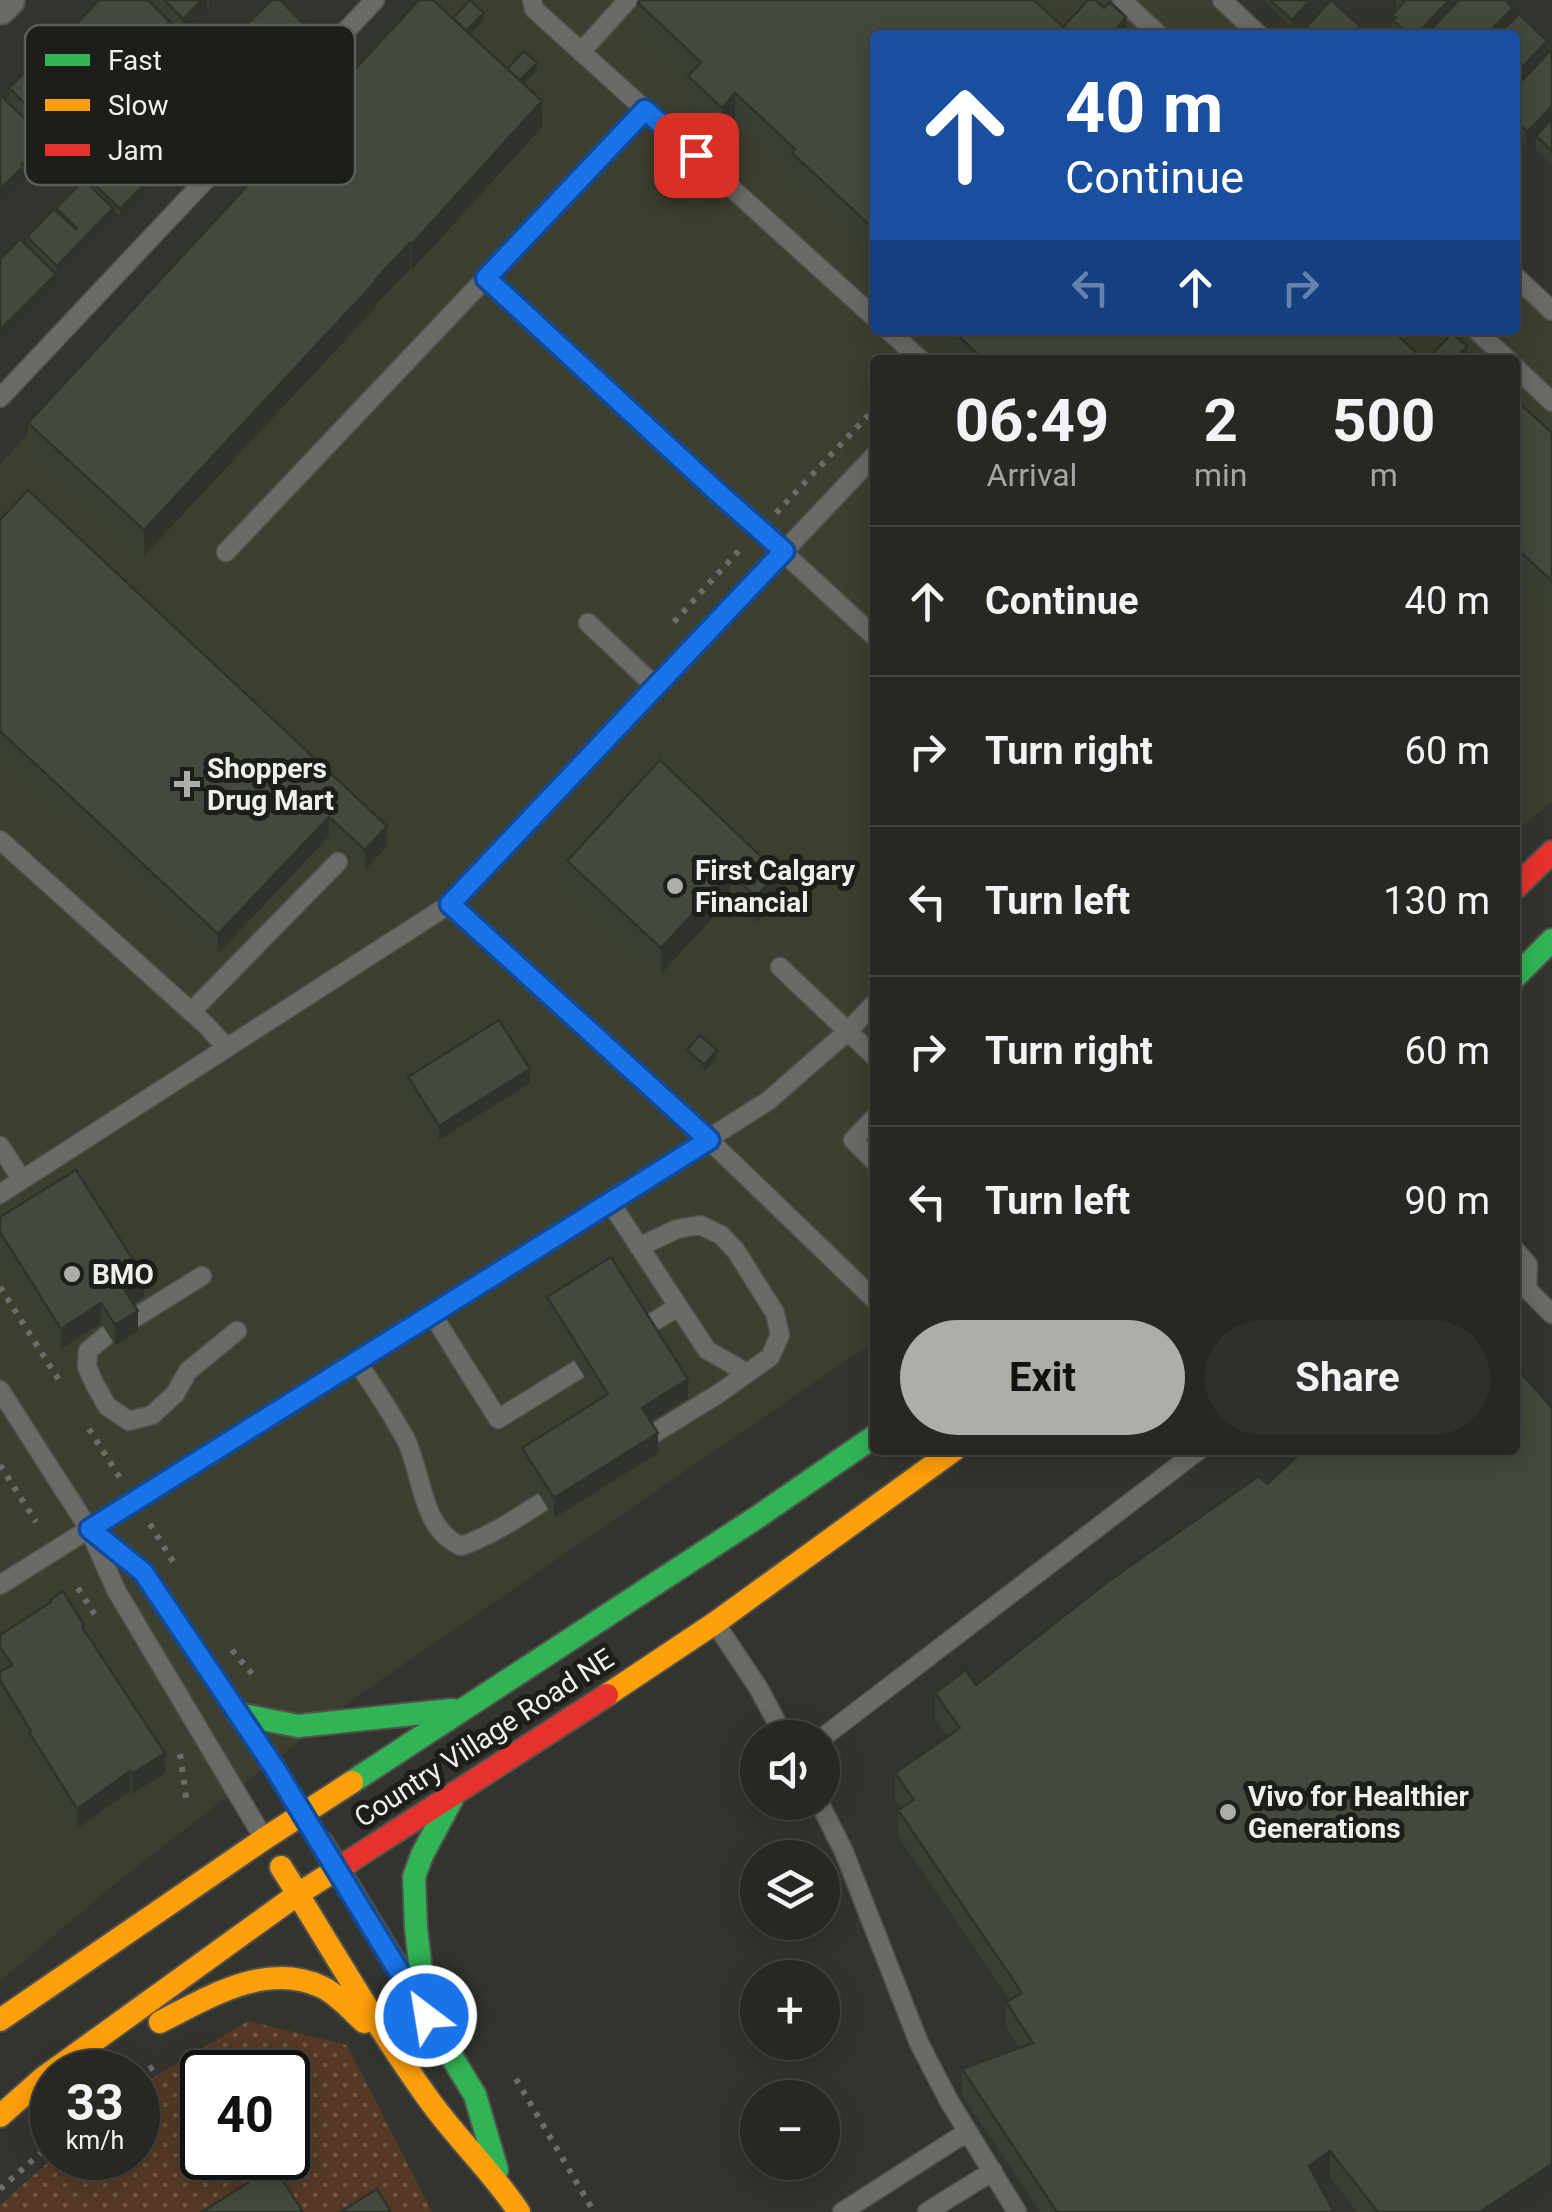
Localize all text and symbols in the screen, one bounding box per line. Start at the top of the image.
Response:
legend [25,25,355,185]
text: Fast [108,44,162,77]
text: 40 m [1065,67,1223,149]
icon: ahead [900,70,1030,200]
text: Slow [108,89,168,122]
pin [654,113,739,198]
icon: arrive [669,128,724,183]
text: Jam [108,134,163,167]
text: Continue [1065,151,1244,204]
icon: left [1063,260,1118,315]
icon: ahead [1168,260,1223,315]
icon: right [1273,260,1328,315]
text: 06:49 [955,385,1109,456]
text: 2 [1203,385,1238,456]
text: 500 [1332,385,1435,456]
text: Arrival [987,456,1077,494]
text: min [1194,456,1247,494]
text: m [1370,456,1398,494]
icon: ahead [900,574,955,629]
text: Continue [985,579,1139,623]
text: 40 m [1405,579,1490,623]
icon: right [900,724,955,779]
text: Turn right [985,729,1153,773]
text: 60 m [1405,729,1490,773]
place label: Shoppers Drug Mart [207,752,334,817]
marker: Shoppers Drug Mart [176,773,198,795]
place label: First Calgary Financial [695,854,856,919]
icon: left [900,874,955,929]
marker: First Calgary Financial [664,875,686,897]
text: Turn left [985,879,1130,923]
text: 130 m [1383,879,1490,923]
icon: right [900,1024,955,1079]
text: Turn right [985,1029,1153,1073]
text: 60 m [1405,1029,1490,1073]
icon: left [900,1174,955,1229]
text: Turn left [985,1179,1130,1223]
text: 90 m [1405,1179,1490,1223]
place label: BMO [92,1258,154,1291]
marker: BMO [61,1263,83,1285]
button: Exit [900,1320,1185,1435]
button: Share [1205,1320,1490,1435]
street label: Country Village Road NE [348,1642,620,1834]
map controls [740,1720,840,2180]
button: sound [740,1720,840,1820]
place label: Vivo for Healthier Generations [1248,1780,1469,1845]
marker: Vivo for Healthier Generations [1217,1801,1239,1823]
button: layers [740,1840,840,1940]
button: + [740,1960,840,2060]
position arrow [374,1964,478,2068]
speed limit sign: 40 [180,2050,310,2180]
text: 33 [66,2074,124,2132]
button: − [740,2080,840,2180]
text: km/h [66,2126,124,2155]

